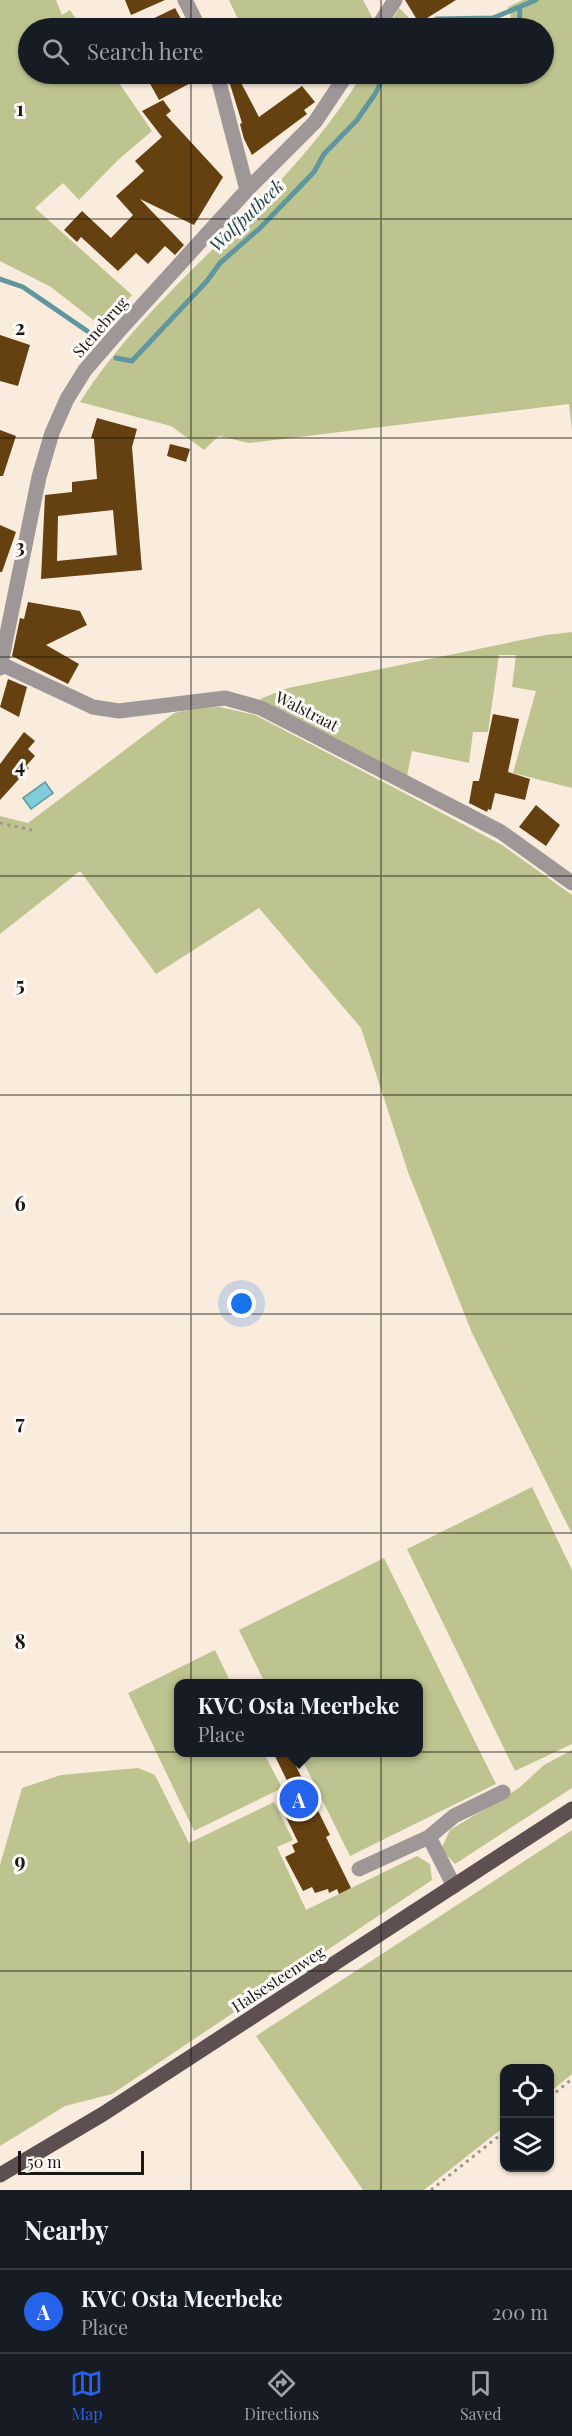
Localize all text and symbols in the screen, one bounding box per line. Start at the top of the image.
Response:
search box [18,18,554,84]
icon: search [39,35,72,68]
text: Search here [87,36,203,66]
text: 1 [16,94,24,121]
water label: Wolfputbeek [204,174,289,257]
street label: Stenebrug [67,291,132,361]
text: 2 [15,313,25,340]
text: 3 [15,532,25,559]
street label: Walstraat [271,685,342,735]
text: 4 [15,751,25,778]
text: 5 [15,970,25,997]
text: 6 [14,1189,26,1216]
your location [227,1289,256,1318]
text: 7 [15,1408,25,1435]
text: 8 [14,1627,26,1654]
popup [174,1679,423,1757]
text: KVC Osta Meerbeke [198,1690,399,1720]
text: Place [198,1720,245,1747]
pin: A [280,1776,318,1822]
text: 9 [14,1846,26,1873]
street label: Halsesteenweg [227,1940,329,2017]
map controls [500,2064,554,2172]
button: locate [500,2064,554,2118]
button: layers [500,2118,554,2172]
scale bar [18,2148,144,2176]
text: 50 m [27,2151,61,2172]
text: Nearby [24,2212,109,2247]
text: KVC Osta Meerbeke [81,2283,282,2313]
text: A [37,2298,50,2325]
text: 200 m [492,2298,548,2325]
text: Place [81,2313,128,2340]
tab: Map [70,2367,103,2424]
tab: Directions [244,2367,319,2424]
tab: Saved [460,2367,502,2424]

